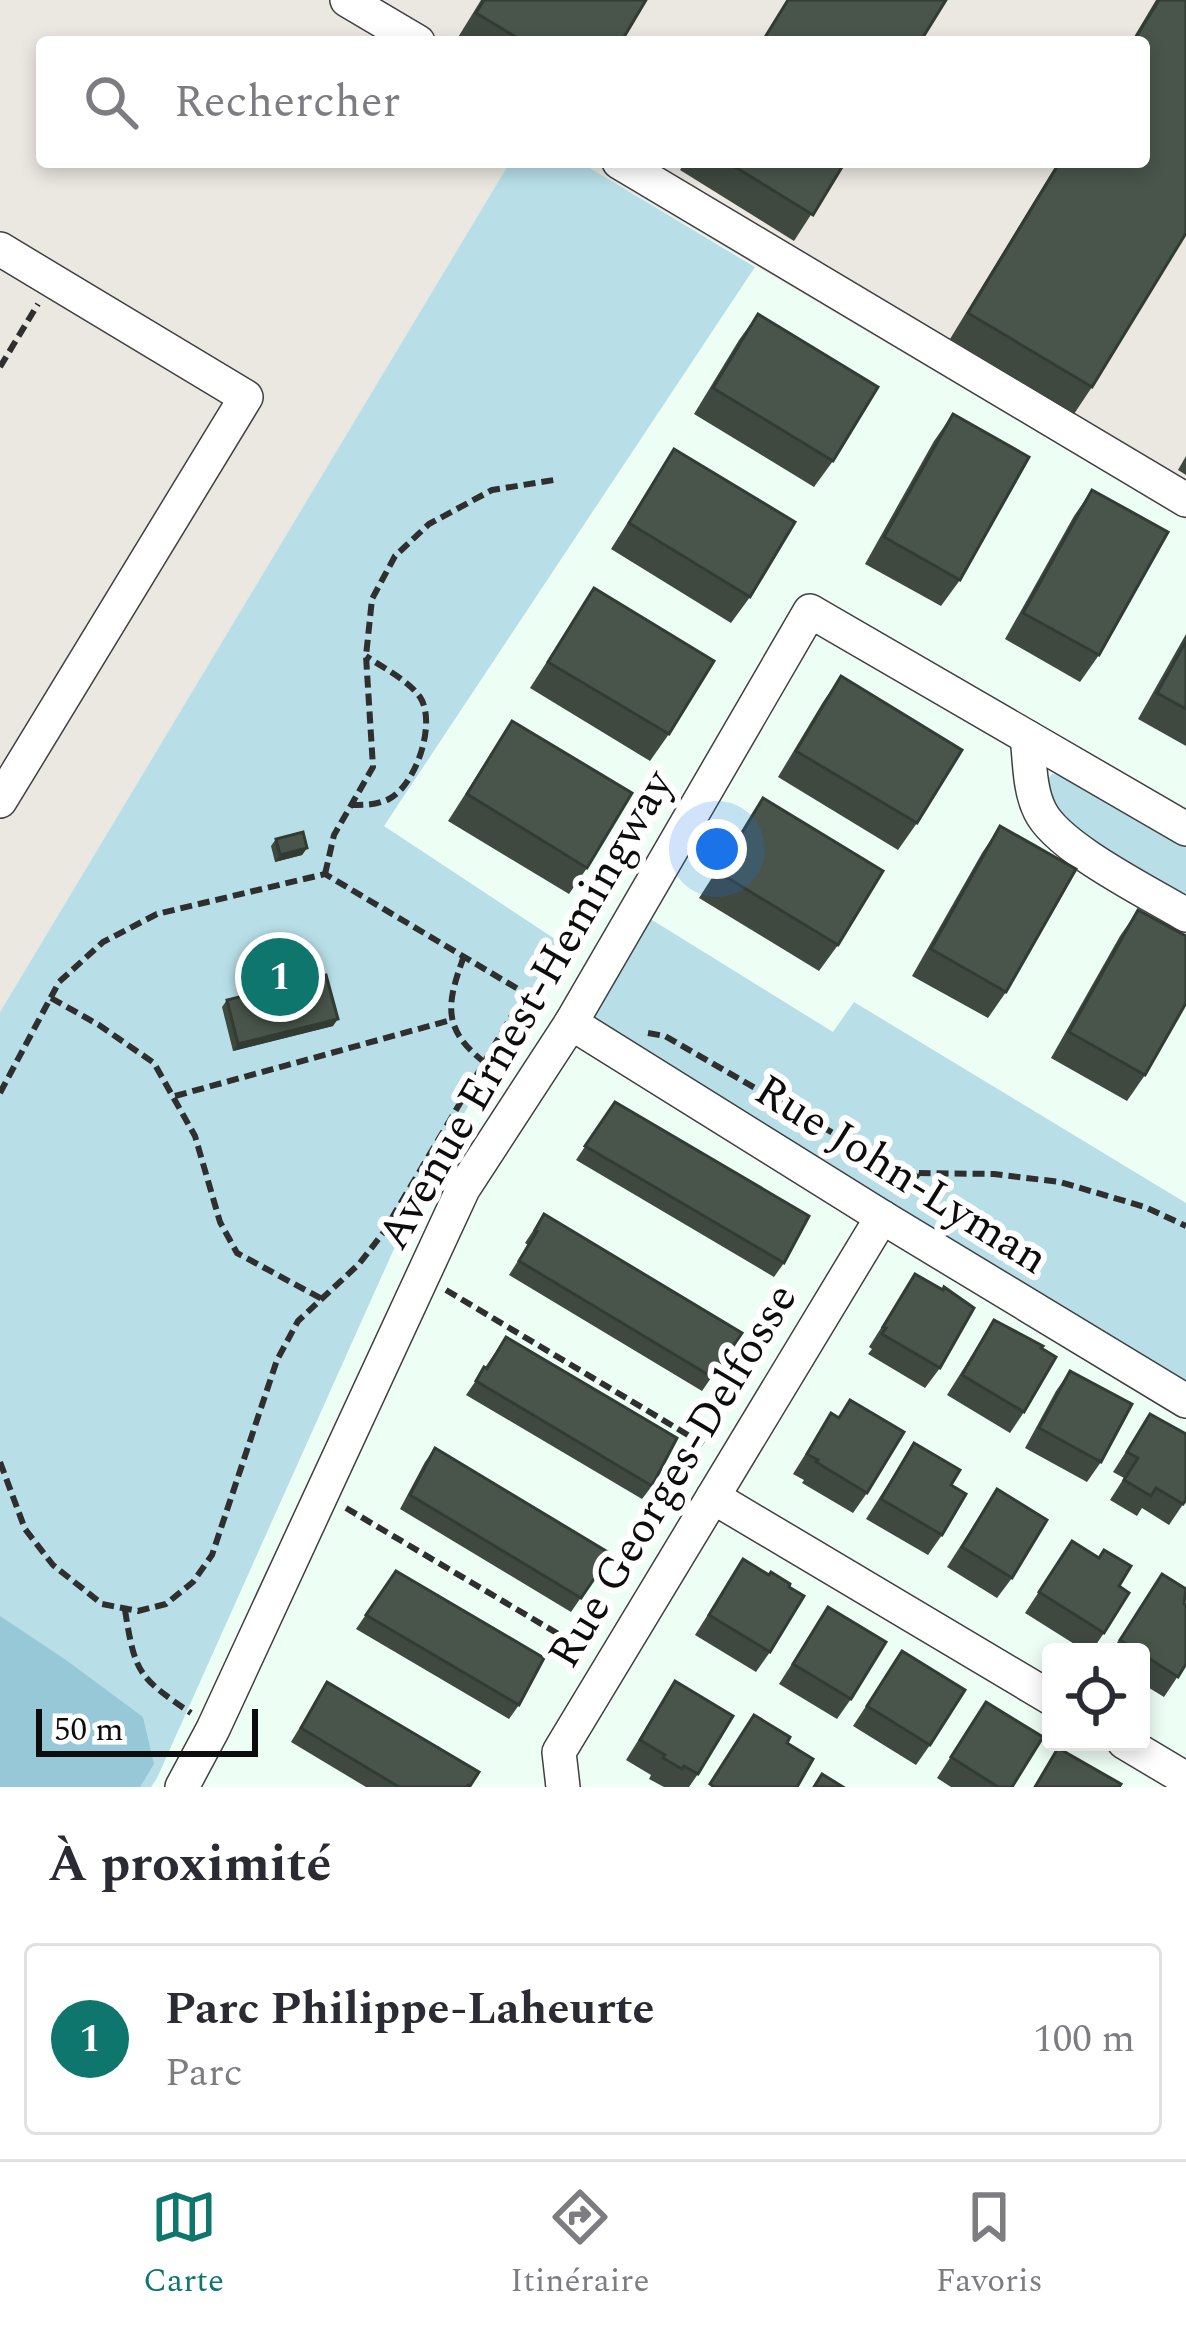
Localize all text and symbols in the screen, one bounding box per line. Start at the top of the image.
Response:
search box [36,36,1150,168]
text: Rechercher [174,68,400,137]
icon: search [78,69,144,135]
street label: Avenue Ernest-Hemingway [360,756,693,1263]
your location [687,819,747,879]
pin: 1 [241,932,319,1022]
street label: Rue John-Lyman [741,1057,1061,1293]
street label: Rue Georges-Delfosse [530,1270,816,1682]
map controls [1042,1643,1150,1751]
button: locate [1042,1643,1150,1751]
scale bar [36,1703,258,1756]
text: 50 m [54,1705,124,1755]
text: À proximité [48,1826,332,1904]
text: Parc Philippe-Laheurte [165,1975,655,2044]
text: 1 [79,2010,101,2069]
text: 100 m [1033,2010,1135,2069]
text: Parc [165,2044,242,2103]
tab: Carte [143,2184,224,2306]
tab: Itinéraire [510,2184,649,2306]
tab: Favoris [936,2184,1043,2306]

